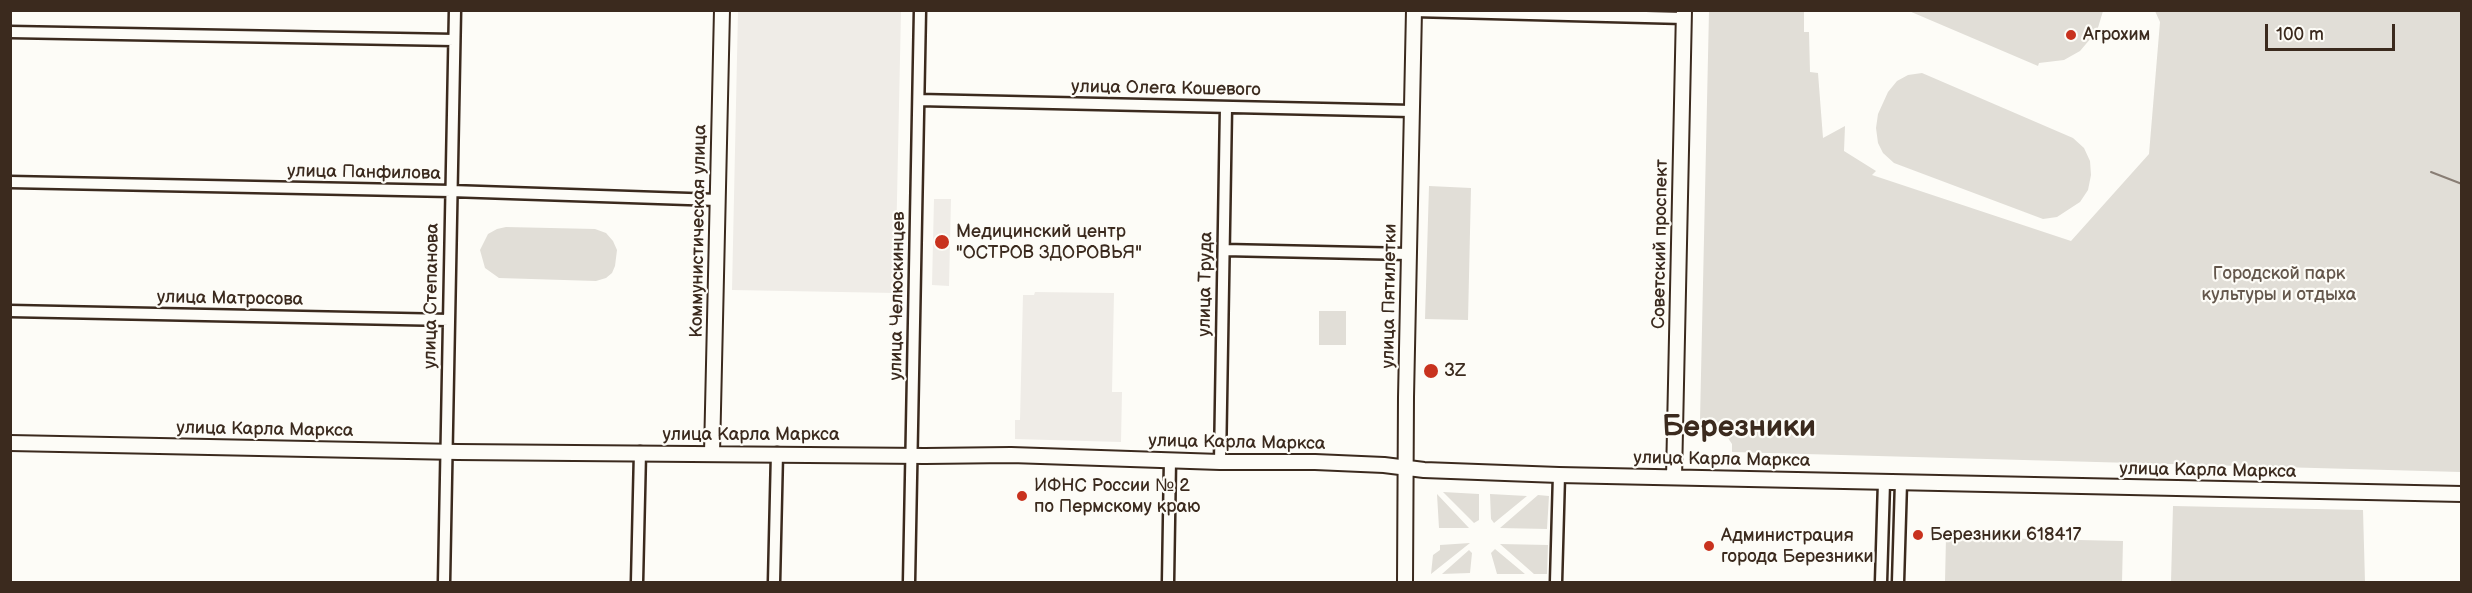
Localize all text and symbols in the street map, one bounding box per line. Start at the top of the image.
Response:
scale bar [2268,12,2398,50]
place label: Агрохим [2083,24,2150,46]
text: 100 m [2276,24,2324,45]
marker: Агрохим [2064,28,2078,42]
street label: улица Олега Кошевого [1071,77,1261,101]
street label: Коммунистическая улица [686,124,712,338]
street label: Советский проспект [1649,159,1673,329]
street label: улица Панфилова [287,161,441,185]
street label: улица Челюскинцев [886,211,910,381]
place label: Медицинский центр "ОСТРОВ ЗДОРОВЬЯ" [956,221,1142,264]
street label: улица Степанова [420,223,444,369]
street label: улица Пятилетки [1378,223,1402,369]
street label: улица Труда [1194,231,1218,337]
marker: Медицинский центр "ОСТРОВ ЗДОРОВЬЯ" [933,233,951,251]
park label: Городской парк культуры и отдыха [2202,263,2356,306]
street label: улица Матросова [157,287,303,311]
place label: 3Z [1444,360,1466,382]
marker: 3Z [1422,362,1440,380]
district label: Березники [1662,410,1816,446]
street label: улица Карла Маркса [176,418,354,442]
street label: улица Карла Маркса [662,424,840,446]
street label: улица Карла Маркса [1148,431,1326,455]
street label: улица Карла Маркса [1633,448,1811,472]
street label: улица Карла Маркса [2119,459,2297,483]
place label: ИФНС России № 2 по Пермскому краю [1034,475,1200,518]
marker: ИФНС России № 2 по Пермскому краю [1015,489,1029,503]
place label: Березники 618417 [1930,524,2081,546]
place label: Администрация города Березники [1721,525,1874,568]
marker: Березники 618417 [1911,528,1925,542]
marker: Администрация города Березники [1702,539,1716,553]

